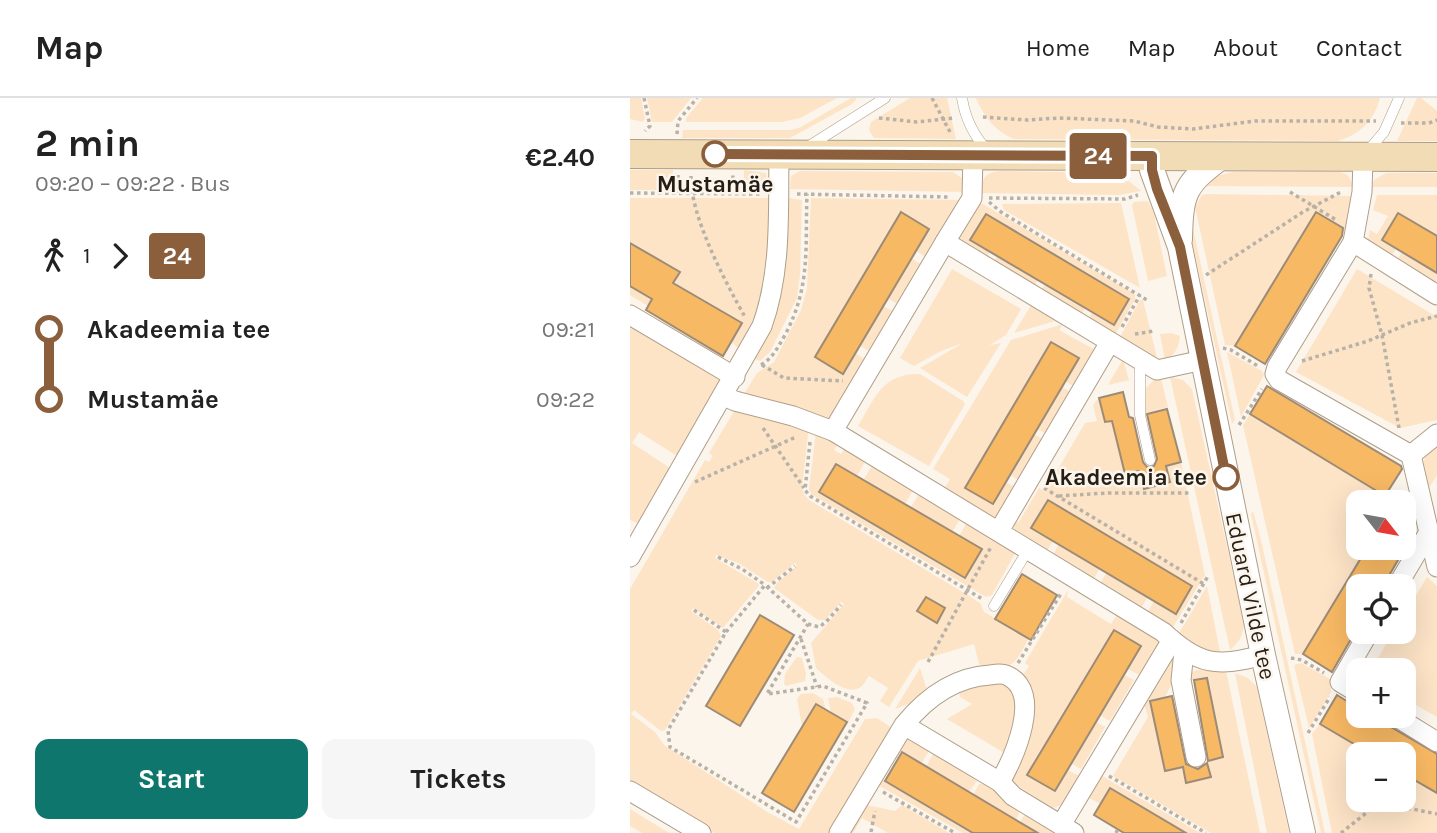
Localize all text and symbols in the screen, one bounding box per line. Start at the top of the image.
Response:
text: Map [35,29,103,67]
text: Home [1026,34,1090,62]
text: Map [1128,34,1175,62]
text: About [1213,34,1278,62]
text: Contact [1316,34,1402,62]
text: 2 min [35,121,140,166]
line badge: 24 [1066,133,1130,179]
marker: Mustamäe [702,141,728,167]
text: €2.40 [525,142,595,173]
text: 24 [1084,142,1112,170]
text: 09:20 – 09:22 · Bus [35,170,230,197]
place label: Mustamäe [657,171,773,198]
icon: walk [35,237,73,275]
icon: forward [101,237,139,275]
text: 1 [83,242,91,269]
text: 24 [163,242,191,270]
text: Akadeemia tee [87,314,270,345]
text: 09:21 [542,316,595,343]
text: Mustamäe [87,384,219,415]
text: 09:22 [536,386,595,413]
place label: Akadeemia tee [1045,464,1207,491]
marker: Akadeemia tee [1213,464,1239,490]
north arrow [1346,490,1416,560]
map controls [1346,490,1416,812]
street label: Eduard Vilde tee [1220,510,1281,682]
button: locate [1346,574,1416,644]
button: + [1346,658,1416,728]
button: Start [35,739,308,819]
button: Tickets [322,739,595,819]
button: − [1346,742,1416,812]

